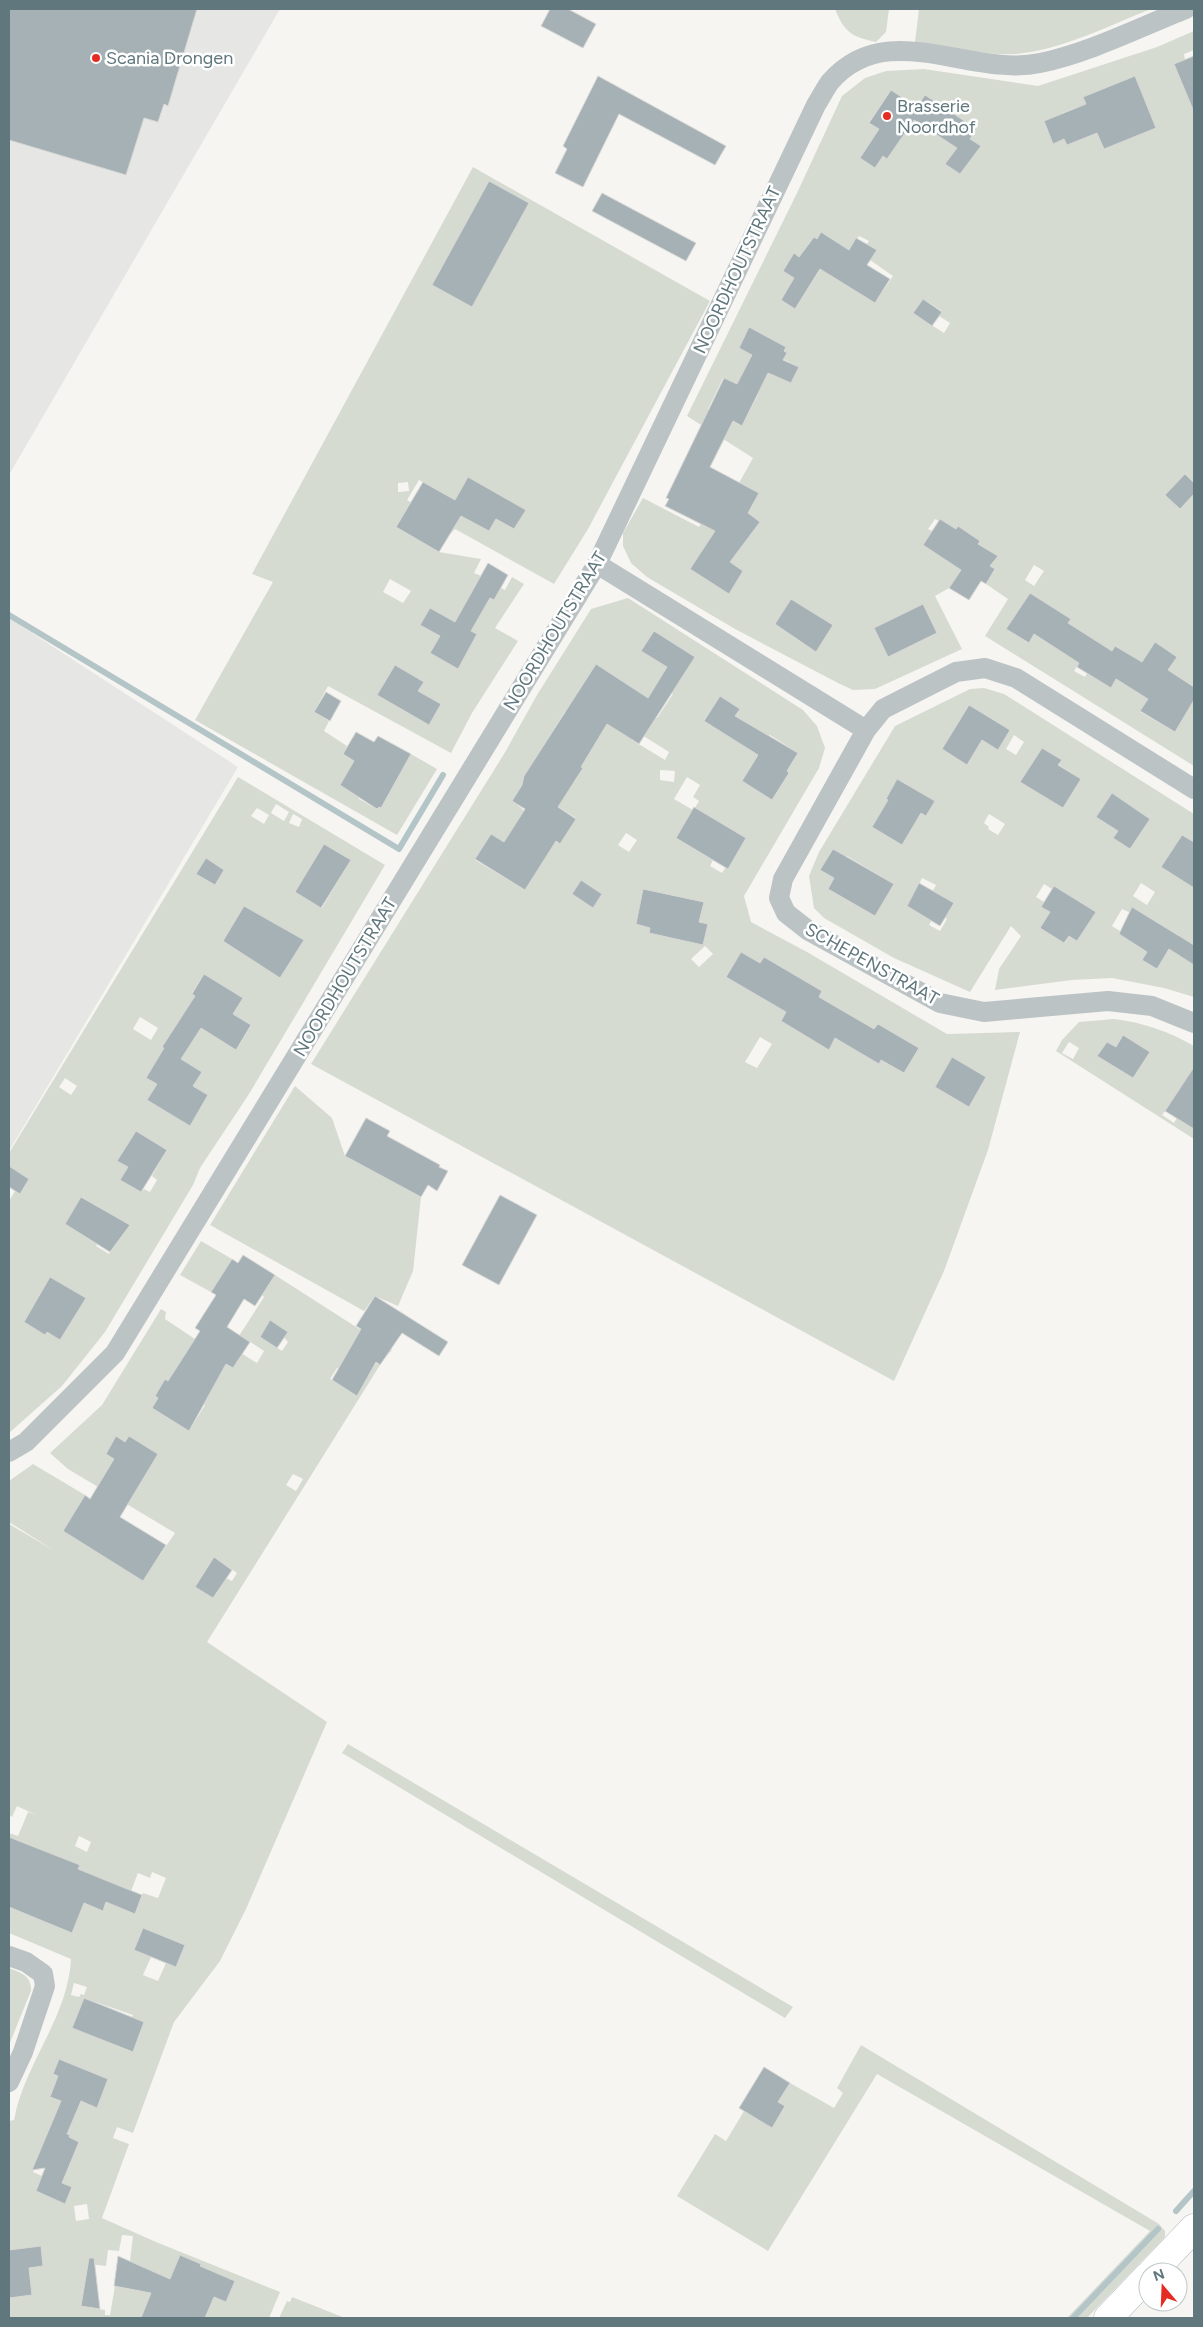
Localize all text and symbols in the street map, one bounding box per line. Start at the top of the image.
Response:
place label: Scania Drongen [106,47,233,69]
marker: Scania Drongen [90,52,102,64]
place label: Brasserie Noordhof [897,95,976,138]
marker: Brasserie Noordhof [881,110,893,122]
street label: NOORDHOUTSTRAAT [689,183,785,357]
street label: NOORDHOUTSTRAAT [499,547,611,715]
street label: NOORDHOUTSTRAAT [289,893,401,1061]
street label: SCHEPENSTRAAT [801,918,943,1010]
north arrow [1138,2262,1188,2312]
text: N [1151,2265,1167,2285]

